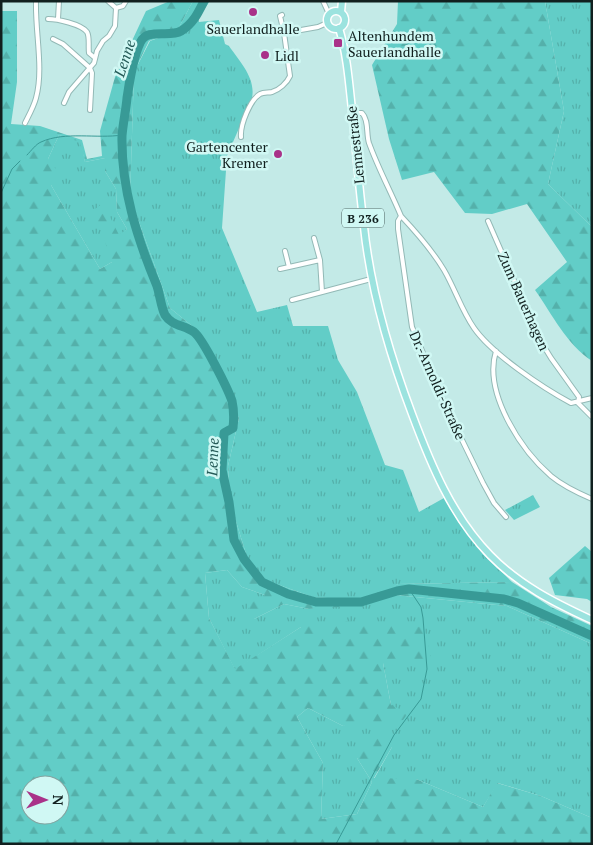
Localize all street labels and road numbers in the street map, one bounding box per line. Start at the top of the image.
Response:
street label: Lennestraße [341,105,369,185]
road number: B 236 [342,208,384,228]
street label: Zum Bauerhagen [494,249,555,354]
street label: Dr.-Arnoldi-Straße [405,328,471,442]

